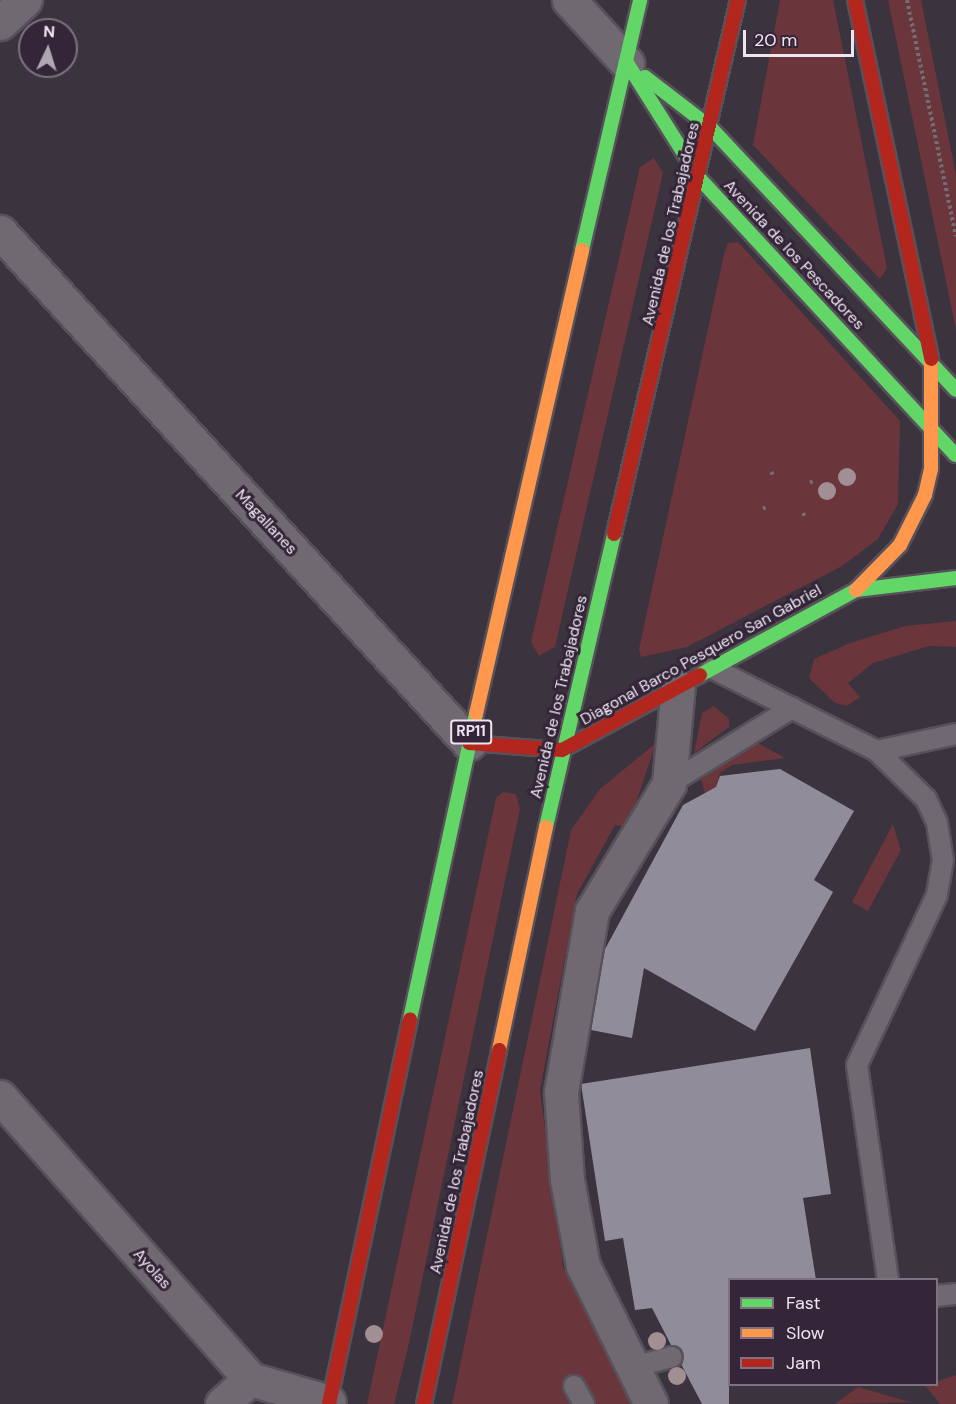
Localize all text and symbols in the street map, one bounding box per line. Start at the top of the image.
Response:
north arrow [18,18,78,78]
scale bar [746,18,857,56]
text: N [43,21,56,42]
text: 20 m [754,28,797,52]
street label: Avenida de los Trabajadores [638,121,704,327]
street label: Avenida de los Pescadores [720,176,868,334]
street label: Magallanes [231,485,301,559]
street label: Diagonal Barco Pesquero San Gabriel [577,581,825,729]
street label: Avenida de los Trabajadores [526,594,592,800]
road number: RP11 [450,720,492,744]
street label: Avenida de los Trabajadores [426,1068,488,1276]
street label: Ayolas [129,1245,175,1293]
legend [728,1278,938,1386]
text: Fast [786,1291,821,1315]
text: Slow [786,1321,825,1345]
text: Jam [786,1351,821,1375]

